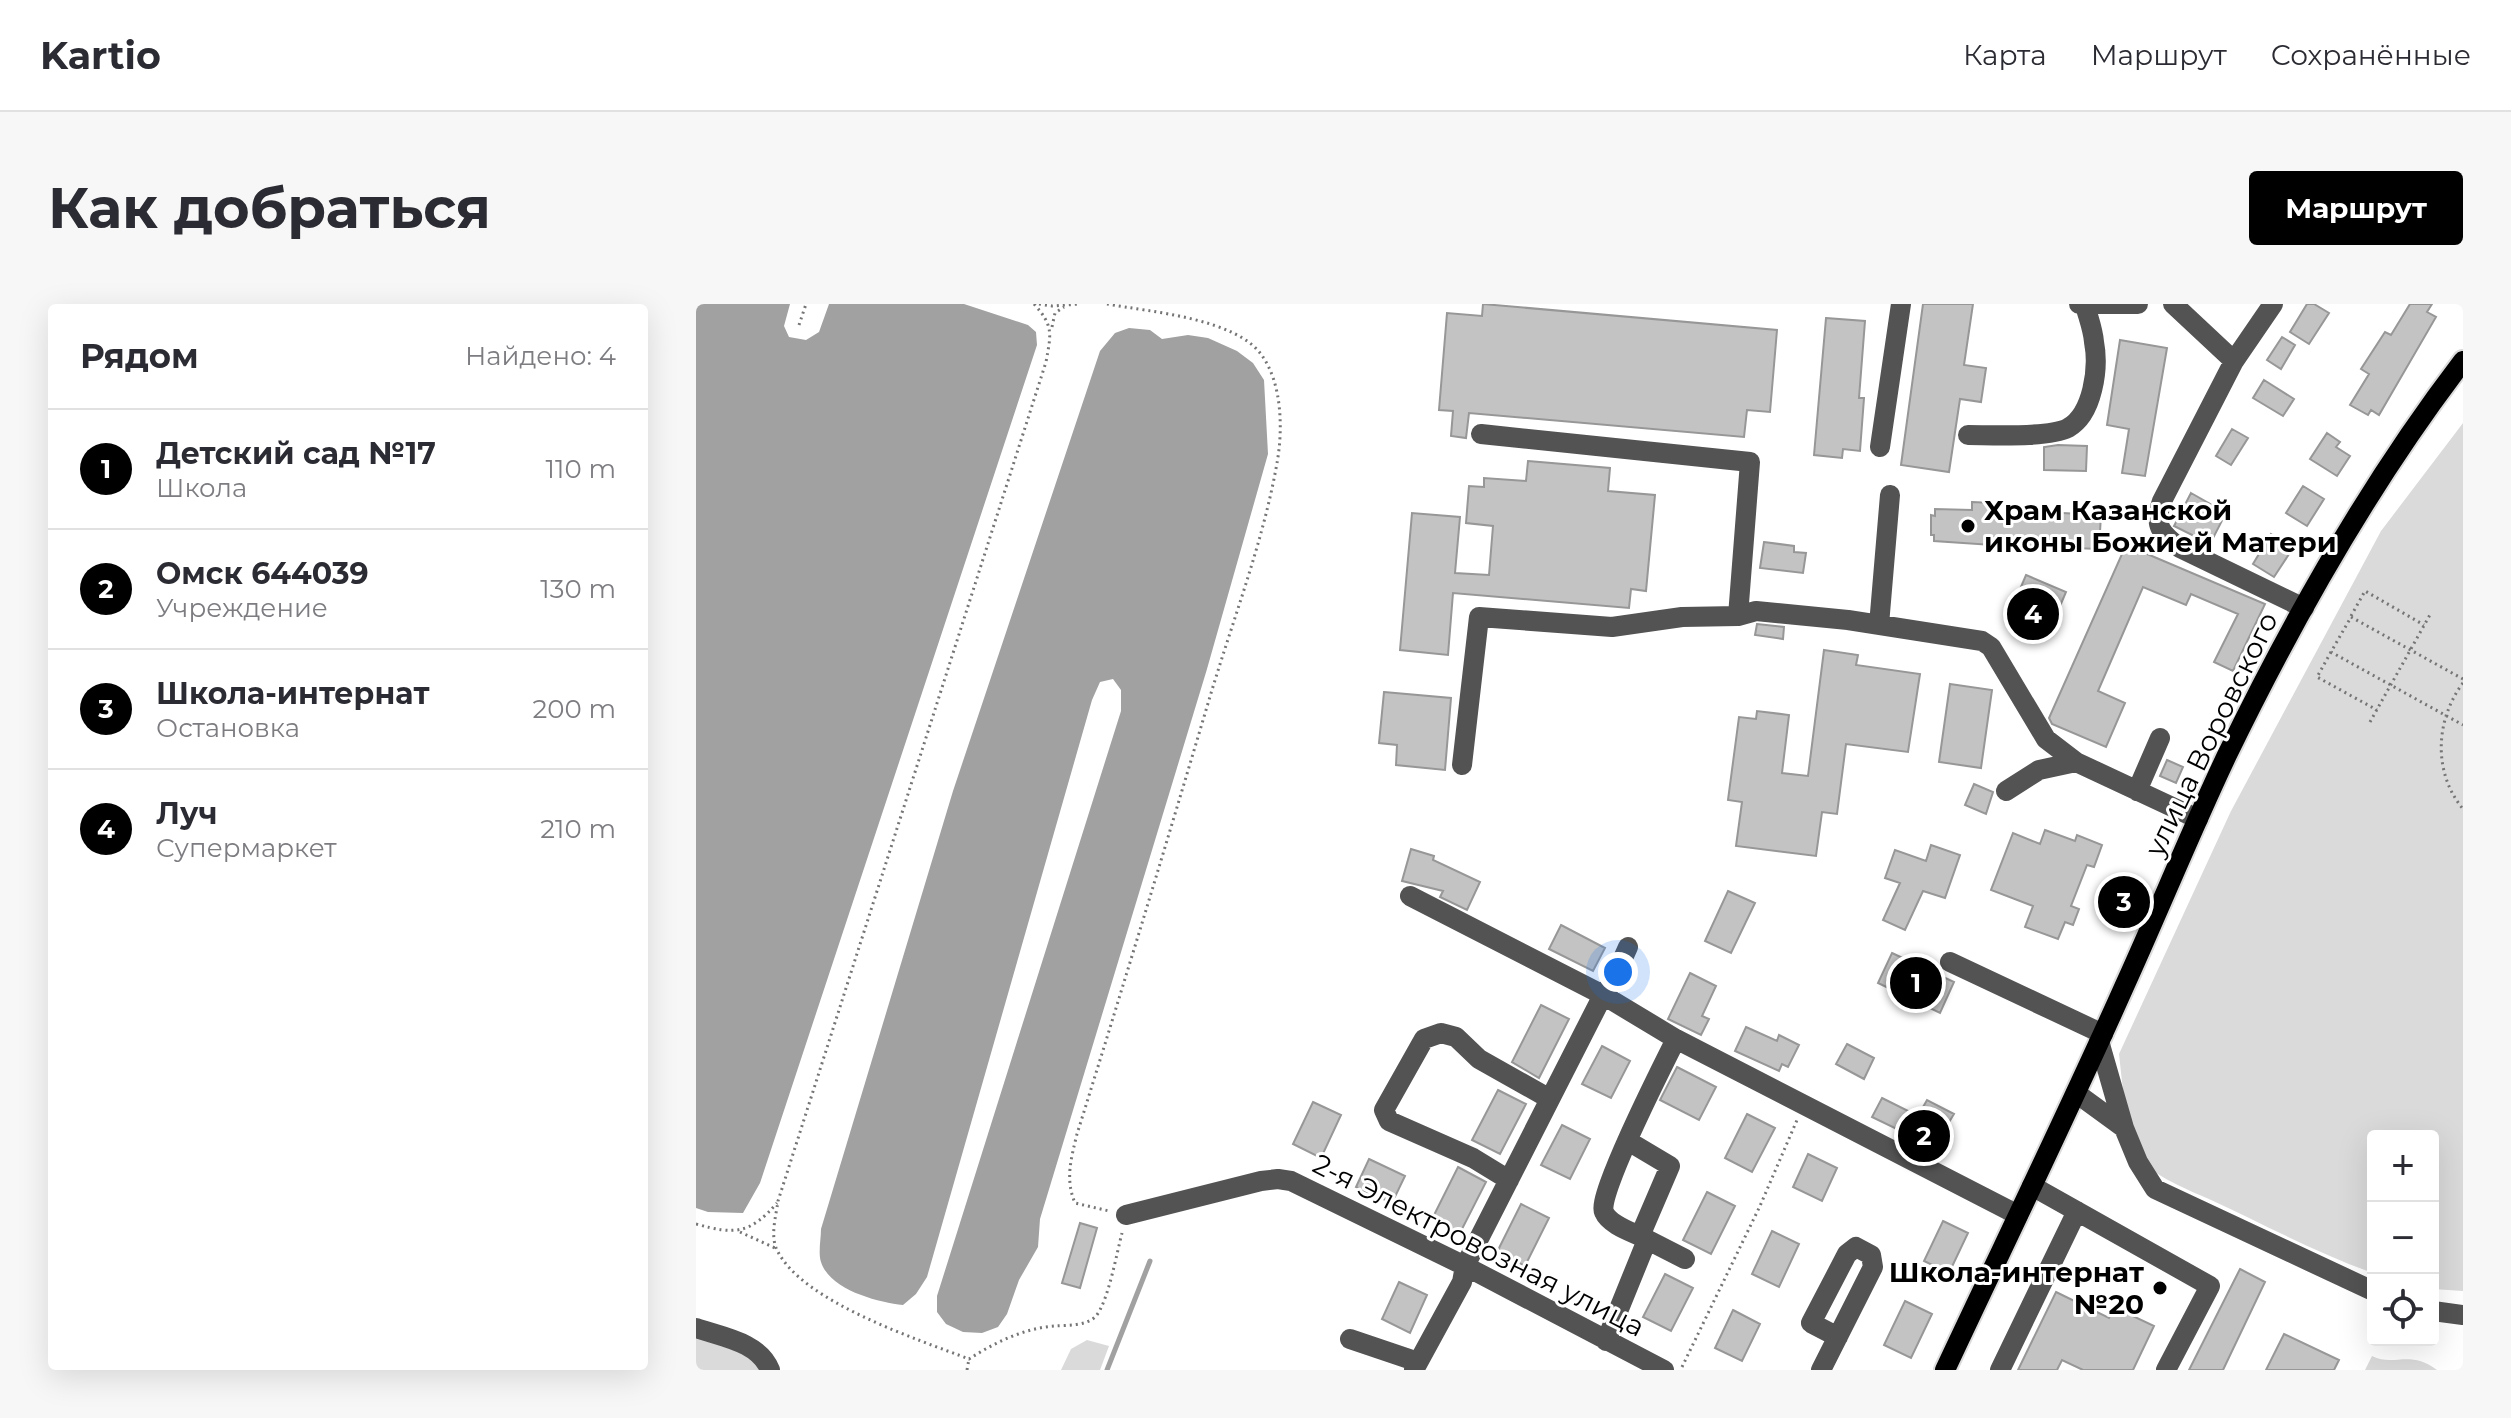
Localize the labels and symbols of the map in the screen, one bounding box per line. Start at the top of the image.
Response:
place label: Храм Казанской иконы Божией Матери [1984,493,2337,559]
marker: Храм Казанской иконы Божией Матери [1959,517,1977,535]
pin: 4 [2007,584,2059,644]
street label: улица Воровского [2137,606,2285,863]
pin: 3 [2098,872,2150,932]
your location [1598,952,1638,992]
pin: 1 [1890,953,1942,1013]
pin: 2 [1898,1106,1950,1166]
street label: 2-я Электровозная улица [1308,1146,1650,1344]
place label: Школа-интернат №20 [1889,1255,2144,1321]
marker: Школа-интернат №20 [2151,1279,2169,1297]

